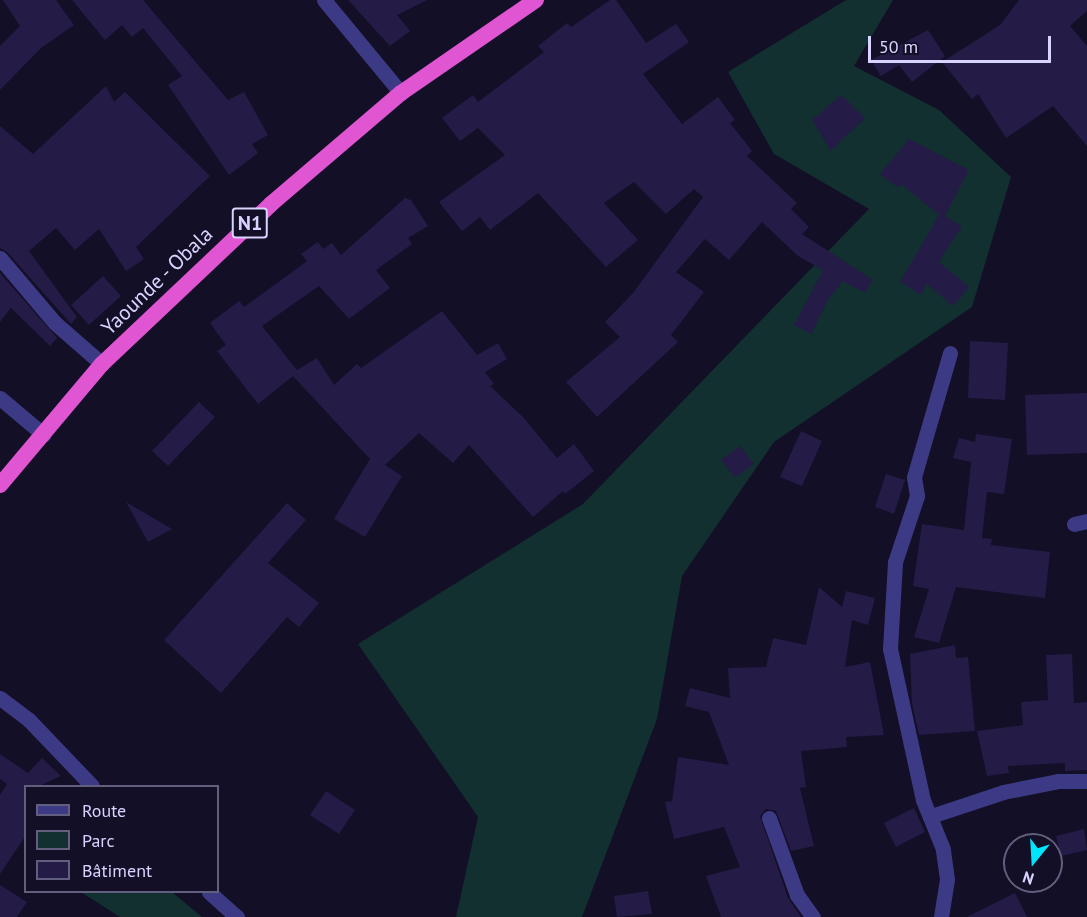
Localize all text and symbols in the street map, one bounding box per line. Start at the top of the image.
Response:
scale bar [871,24,1054,62]
text: 50 m [879,35,918,58]
road number: N1 [230,206,270,240]
street label: Yaounde - Obala [95,220,219,342]
legend [24,785,219,893]
text: Route [82,799,126,822]
text: Parc [82,829,115,852]
north arrow [1003,833,1063,893]
text: Bâtiment [82,859,152,882]
text: N [1020,867,1036,889]

